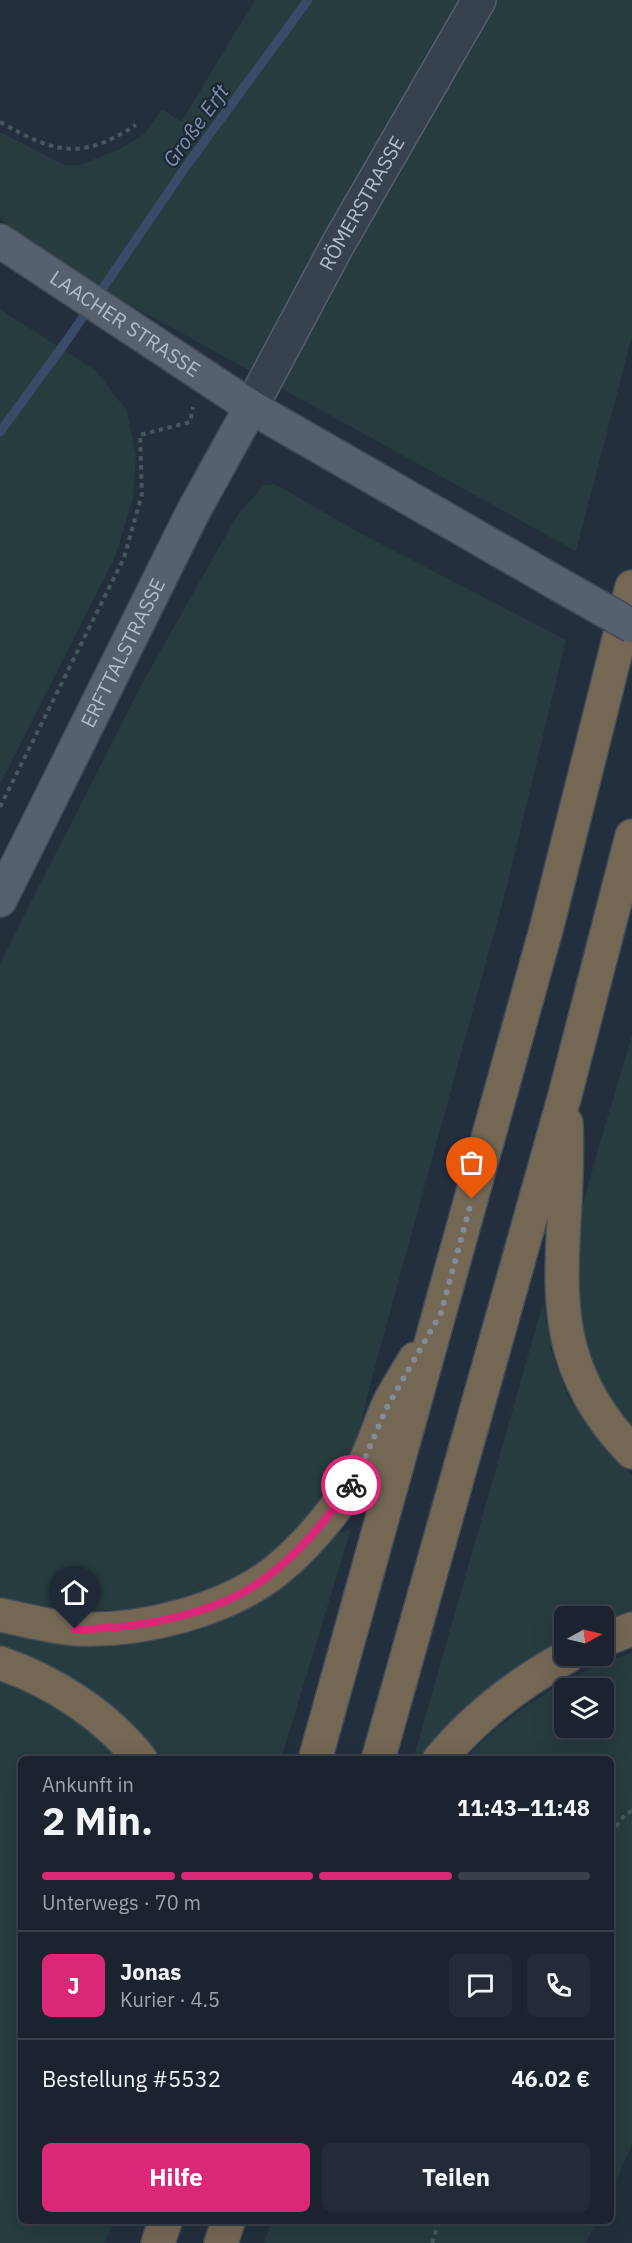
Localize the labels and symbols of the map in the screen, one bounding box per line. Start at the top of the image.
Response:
water label: Große Erft [156,78,235,172]
street label: RÖMERSTRASSE [312,131,411,275]
street label: LAACHER STRASSE [45,264,206,383]
street label: ERFTTALSTRASSE [74,573,171,732]
pin [446,1137,497,1199]
courier [321,1455,381,1515]
pin [49,1567,100,1629]
north arrow [554,1606,614,1666]

